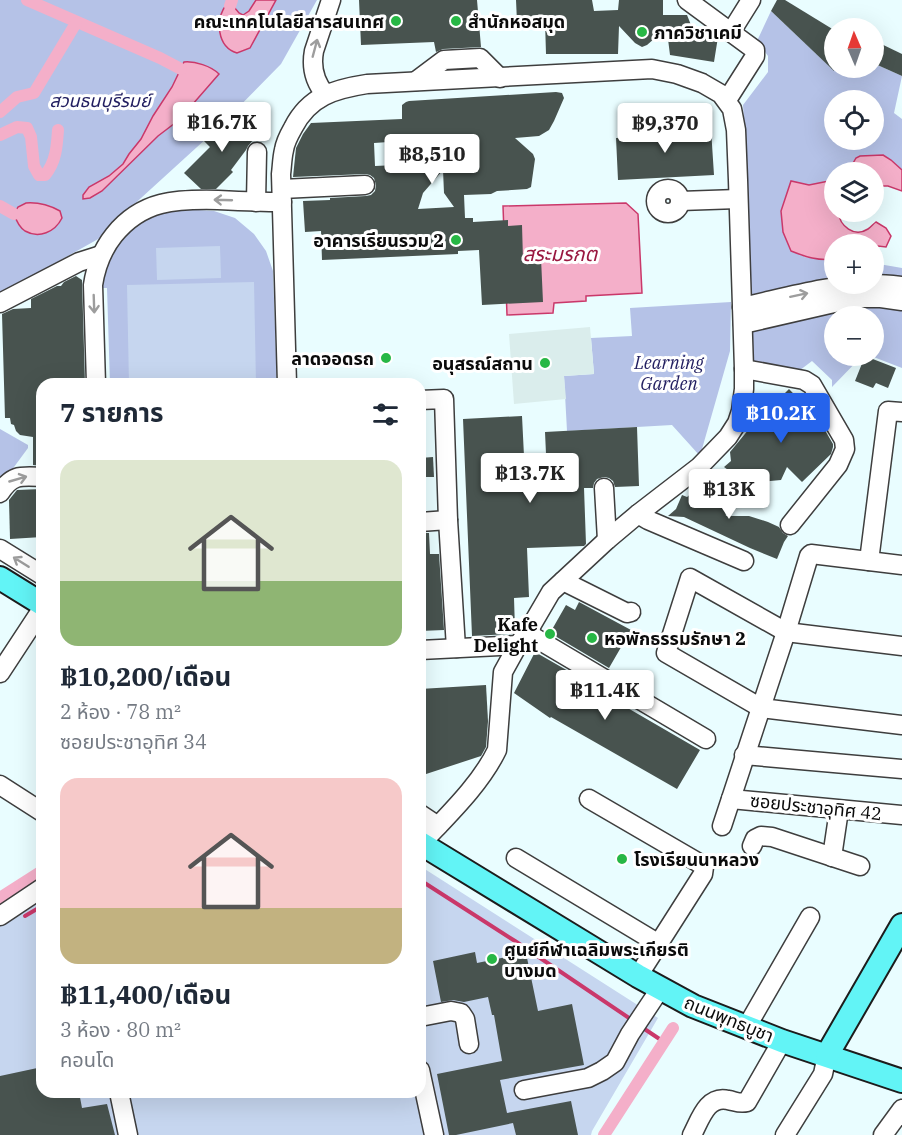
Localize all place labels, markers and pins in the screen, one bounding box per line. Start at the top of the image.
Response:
place label: คณะเทคโนโลยีสารสนเทศ [194,10,384,33]
place label: สำนักหอสมุด [468,10,565,33]
marker: คณะเทคโนโลยีสารสนเทศ [389,14,403,28]
marker: สำนักหอสมุด [449,14,463,28]
place label: ภาควิชาเคมี [654,21,742,44]
marker: ภาควิชาเคมี [635,25,649,39]
pin: ฿16.7K [173,102,271,153]
pin: ฿9,370 [616,103,714,154]
pin: ฿8,510 [383,134,481,185]
place label: อาคารเรียนรวม 2 [313,229,444,252]
marker: อาคารเรียนรวม 2 [449,233,463,247]
place label: ลาดจอดรถ [291,347,374,370]
marker: ลาดจอดรถ [379,351,393,365]
place label: อนุสรณ์สถาน [432,352,533,375]
marker: อนุสรณ์สถาน [538,356,552,370]
pin: ฿10.2K [732,393,830,444]
pin: ฿13.7K [481,453,579,504]
pin: ฿13K [693,469,765,520]
place label: Kafe Delight [473,613,538,657]
marker: Kafe Delight [543,627,557,641]
place label: หอพักธรรมรักษา 2 [604,627,746,650]
marker: หอพักธรรมรักษา 2 [585,631,599,645]
pin: ฿11.4K [556,670,654,721]
place label: โรงเรียนนาหลวง [634,848,759,871]
marker: โรงเรียนนาหลวง [615,852,629,866]
place label: ศูนย์กีฬาเฉลิมพระเกียรติ บางมด [504,938,689,982]
marker: ศูนย์กีฬาเฉลิมพระเกียรติ บางมด [485,952,499,966]

